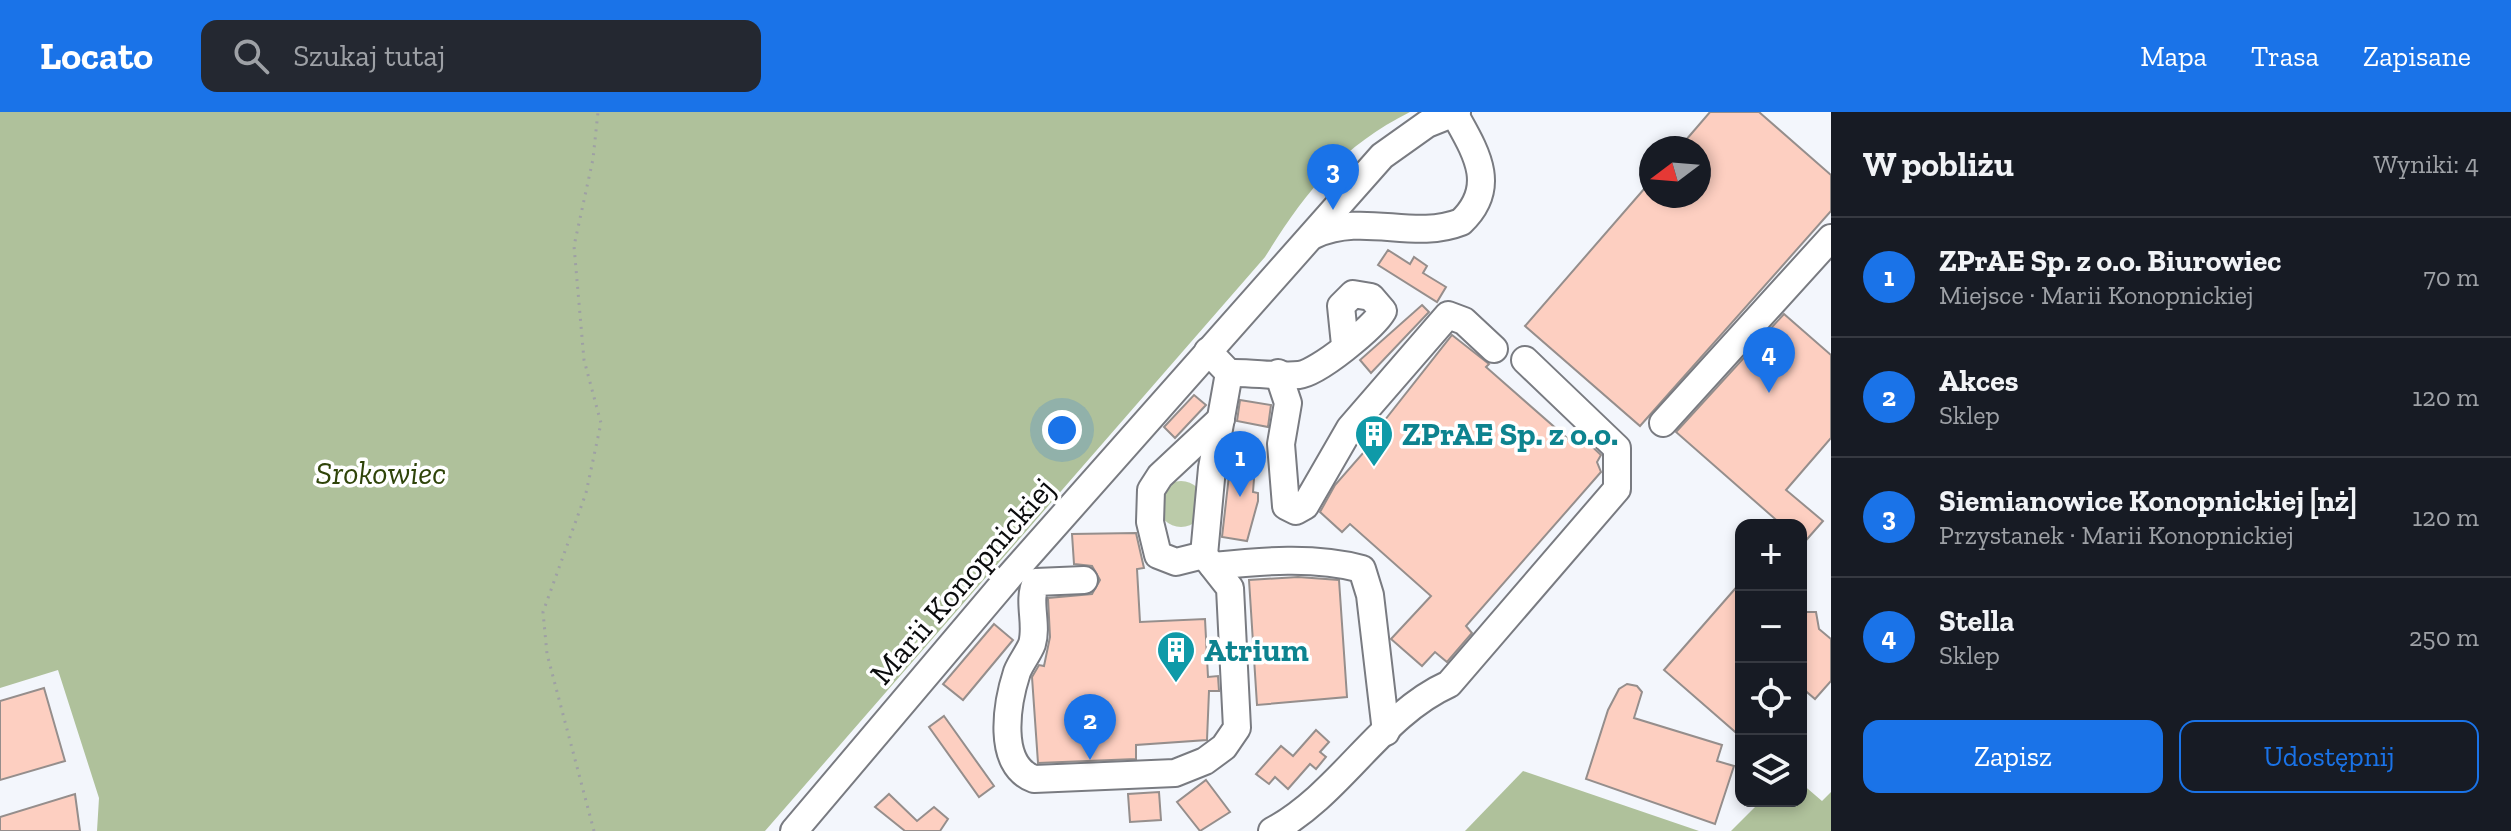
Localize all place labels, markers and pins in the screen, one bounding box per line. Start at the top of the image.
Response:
pin: 3 [1307,144,1359,210]
pin: 4 [1743,327,1795,393]
building icon: ZPrAE Sp. z o.o. [1353,413,1395,468]
place label: ZPrAE Sp. z o.o. [1402,415,1618,453]
pin: 1 [1214,431,1266,497]
building icon: Atrium [1155,629,1197,684]
place label: Atrium [1204,631,1309,669]
pin: 2 [1064,694,1116,760]

